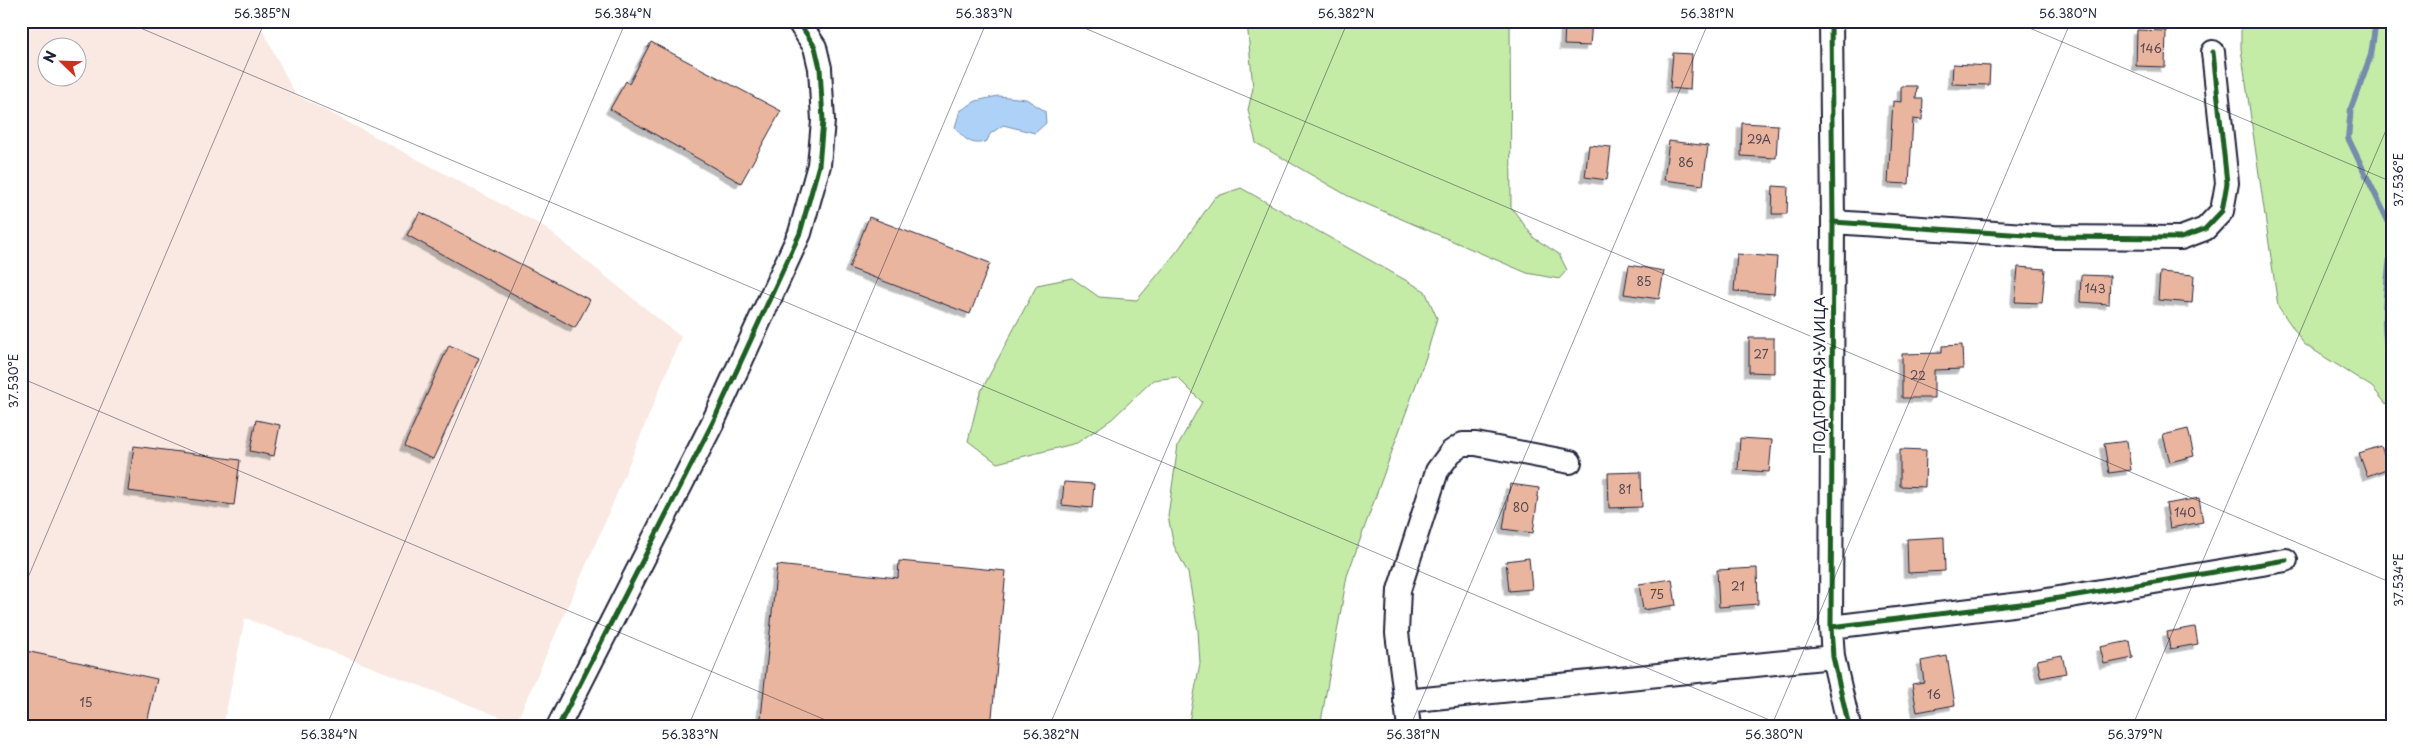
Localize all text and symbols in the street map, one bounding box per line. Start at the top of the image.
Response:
text: 56.385°N [234,4,290,22]
text: 56.384°N [594,4,652,22]
text: 56.383°N [955,4,1013,22]
text: 56.382°N [1318,4,1374,22]
text: 56.381°N [1680,4,1734,22]
text: 56.380°N [2039,4,2097,22]
north arrow [38,38,88,88]
house number: 146 [2140,39,2162,57]
text: N [38,48,61,66]
house number: 29А [1747,130,1771,148]
house number: 86 [1678,153,1694,171]
text: 37.536°E [2389,153,2407,207]
house number: 85 [1637,272,1651,290]
house number: 143 [2084,279,2106,297]
street label: ПОДГОРНАЯ УЛИЦА [1807,296,1830,454]
house number: 27 [1754,345,1769,363]
text: 37.530°E [4,354,22,408]
house number: 22 [1910,366,1926,384]
house number: 81 [1619,480,1631,498]
house number: 80 [1513,498,1529,516]
house number: 140 [2174,503,2196,521]
text: 37.534°E [2389,553,2407,607]
house number: 21 [1731,577,1745,595]
house number: 75 [1650,585,1664,603]
house number: 16 [1927,685,1941,703]
house number: 15 [79,693,93,711]
text: 56.384°N [300,725,358,743]
text: 56.383°N [661,725,719,743]
text: 56.382°N [1023,725,1079,743]
text: 56.381°N [1386,725,1440,743]
text: 56.380°N [1745,725,1803,743]
text: 56.379°N [2107,725,2163,743]

